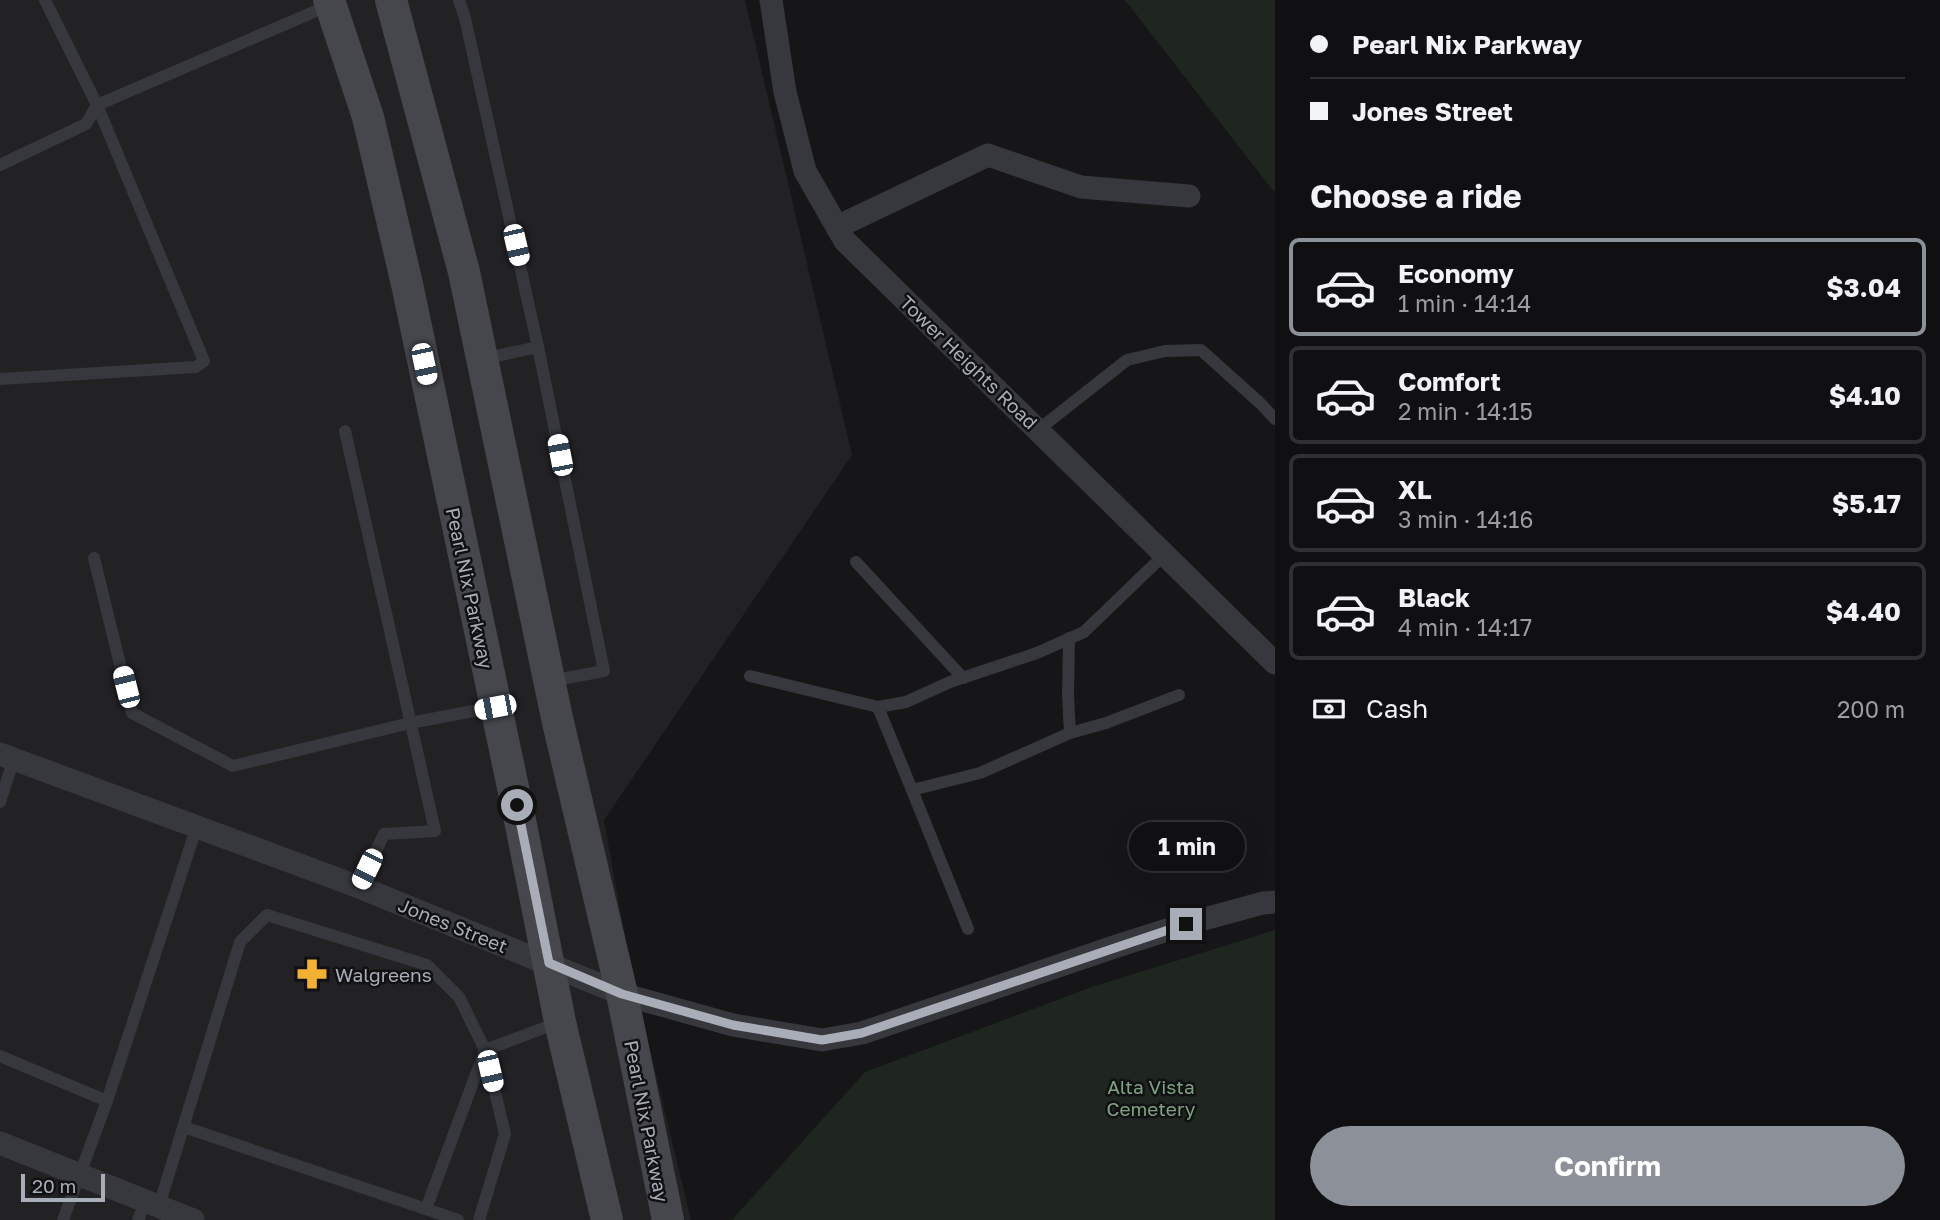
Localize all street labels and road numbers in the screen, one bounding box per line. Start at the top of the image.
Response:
street label: Tower Heights Road [895,290,1043,434]
street label: Pearl Nix Parkway [442,505,498,671]
street label: Jones Street [395,893,511,957]
street label: Pearl Nix Parkway [620,1038,674,1204]

